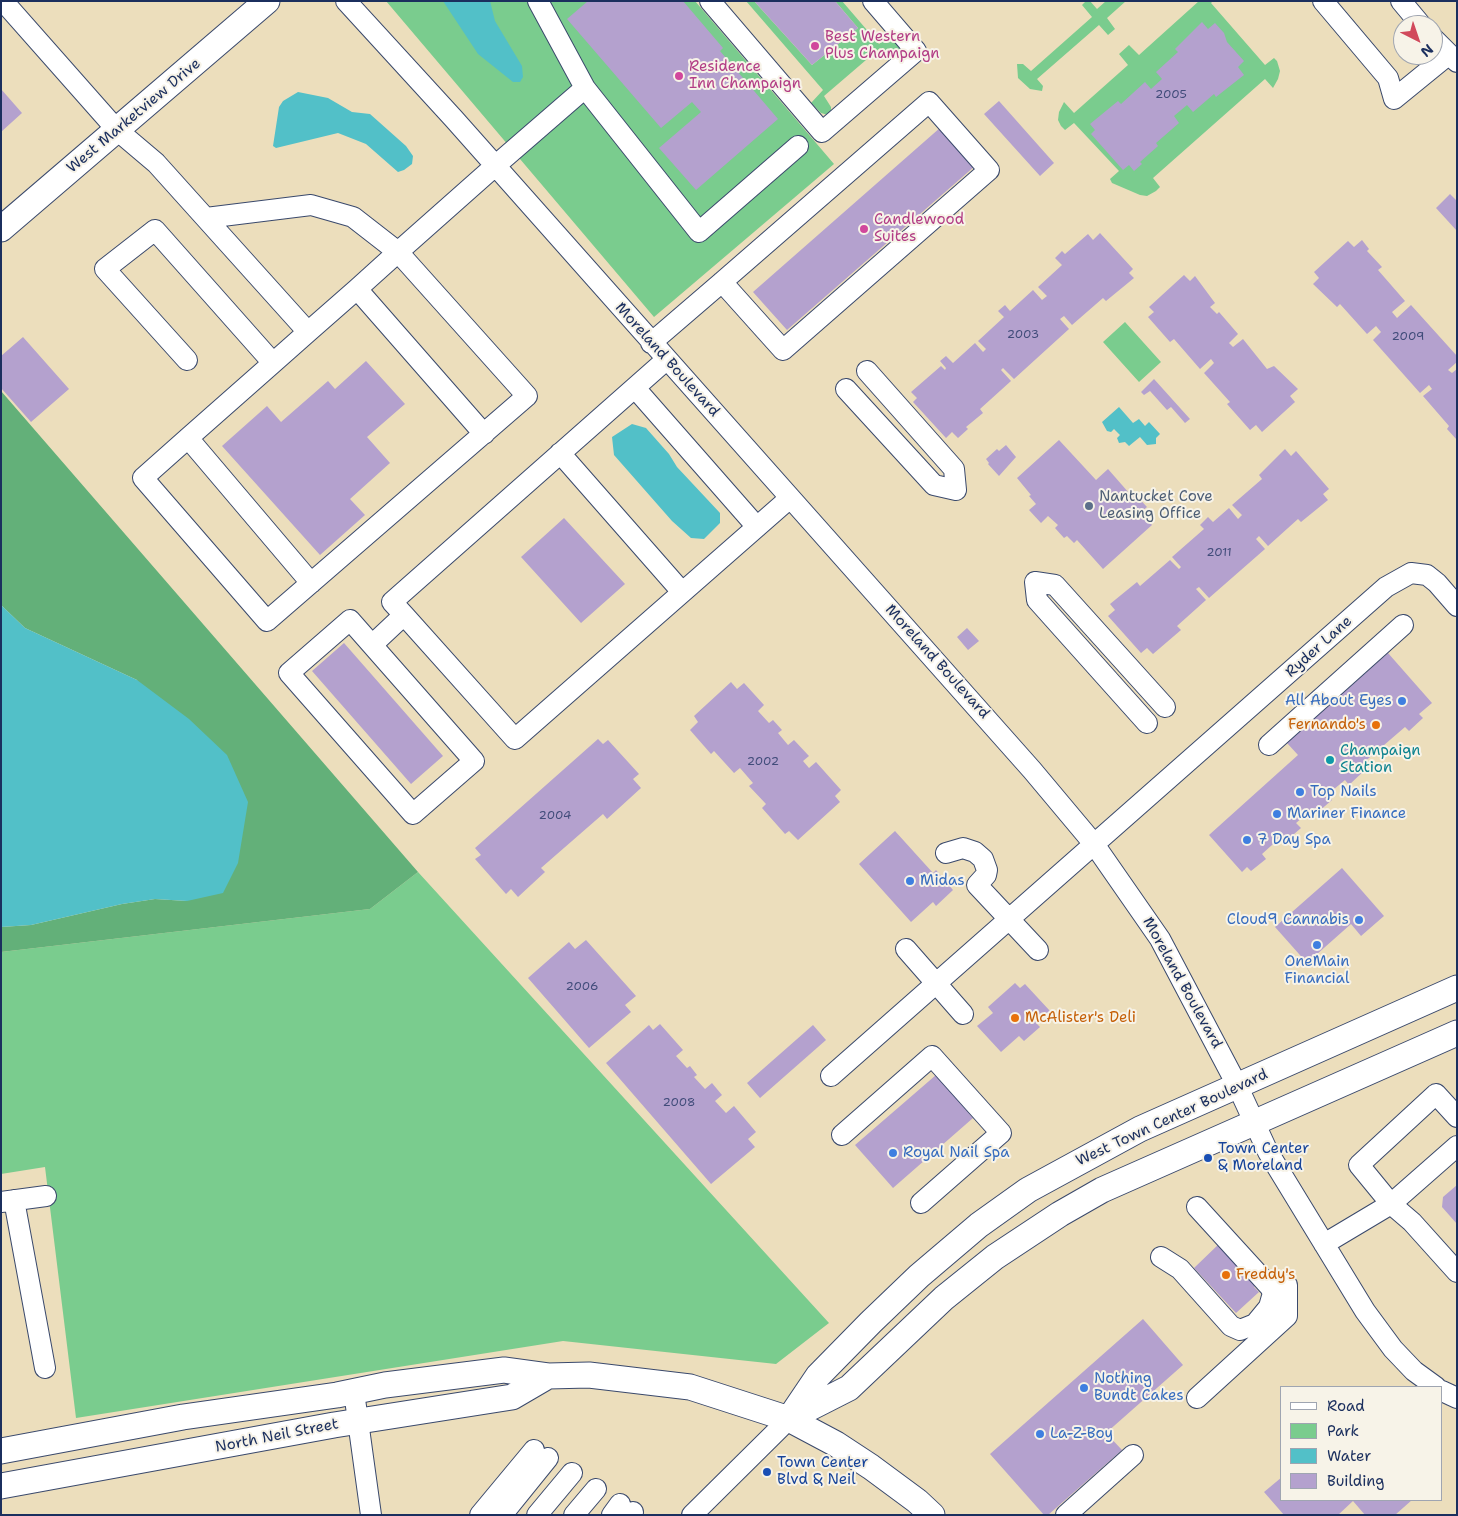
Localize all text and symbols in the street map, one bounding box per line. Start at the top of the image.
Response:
north arrow [1393,15,1443,65]
place label: Best Western Plus Champaign [825,28,940,63]
marker: Best Western Plus Champaign [809,40,821,52]
text: N [1417,40,1437,61]
street label: West Marketview Drive [63,55,205,177]
place label: Residence Inn Champaign [689,58,801,93]
marker: Residence Inn Champaign [673,70,685,82]
house number: 2005 [1155,88,1187,102]
place label: Candlewood Suites [874,211,964,246]
marker: Candlewood Suites [858,223,870,235]
street label: Moreland Boulevard [611,299,723,421]
house number: 2003 [1007,328,1039,342]
house number: 2009 [1392,330,1424,344]
place label: Nantucket Cove Leasing Office [1099,488,1213,523]
marker: Nantucket Cove Leasing Office [1083,500,1095,512]
house number: 2011 [1206,546,1232,560]
street label: Moreland Boulevard [881,601,993,723]
street label: Ryder Lane [1282,612,1356,682]
place label: All About Eyes [1285,692,1392,710]
marker: All About Eyes [1396,695,1408,707]
place label: Fernando's [1288,716,1366,734]
marker: Fernando's [1370,719,1382,731]
place label: Champaign Station [1340,742,1421,777]
marker: Champaign Station [1324,754,1336,766]
house number: 2002 [747,755,779,769]
place label: Top Nails [1310,783,1377,801]
marker: Top Nails [1294,786,1306,798]
place label: Mariner Finance [1287,805,1406,823]
marker: Mariner Finance [1271,808,1283,820]
house number: 2004 [539,809,571,823]
place label: 7 Day Spa [1257,831,1331,849]
marker: 7 Day Spa [1241,834,1253,846]
place label: Midas [920,872,965,890]
marker: Midas [904,875,916,887]
place label: Cloud9 Cannabis [1227,911,1349,929]
street label: Moreland Boulevard [1138,914,1226,1052]
marker: Cloud9 Cannabis [1353,914,1365,926]
marker: OneMain Financial [1311,939,1323,951]
place label: OneMain Financial [1284,953,1350,988]
house number: 2006 [566,980,598,994]
place label: McAlister's Deli [1025,1009,1136,1027]
marker: McAlister's Deli [1009,1012,1021,1024]
street label: West Town Center Boulevard [1073,1066,1271,1170]
house number: 2008 [663,1096,695,1110]
place label: Town Center & Moreland [1218,1140,1309,1175]
place label: Royal Nail Spa [903,1144,1009,1162]
marker: Royal Nail Spa [887,1147,899,1159]
marker: Town Center & Moreland [1202,1152,1214,1164]
place label: Freddy's [1236,1266,1295,1284]
marker: Freddy's [1220,1269,1232,1281]
place label: Nothing Bundt Cakes [1094,1370,1184,1405]
marker: Nothing Bundt Cakes [1078,1382,1090,1394]
legend [1280,1386,1443,1501]
text: Road [1327,1396,1365,1416]
street label: North Neil Street [214,1415,340,1457]
text: Park [1327,1421,1359,1441]
place label: La-Z-Boy [1050,1425,1113,1443]
marker: La-Z-Boy [1034,1428,1046,1440]
text: Water [1327,1446,1371,1466]
place label: Town Center Blvd & Neil [777,1454,868,1489]
marker: Town Center Blvd & Neil [761,1466,773,1478]
text: Building [1327,1471,1384,1491]

